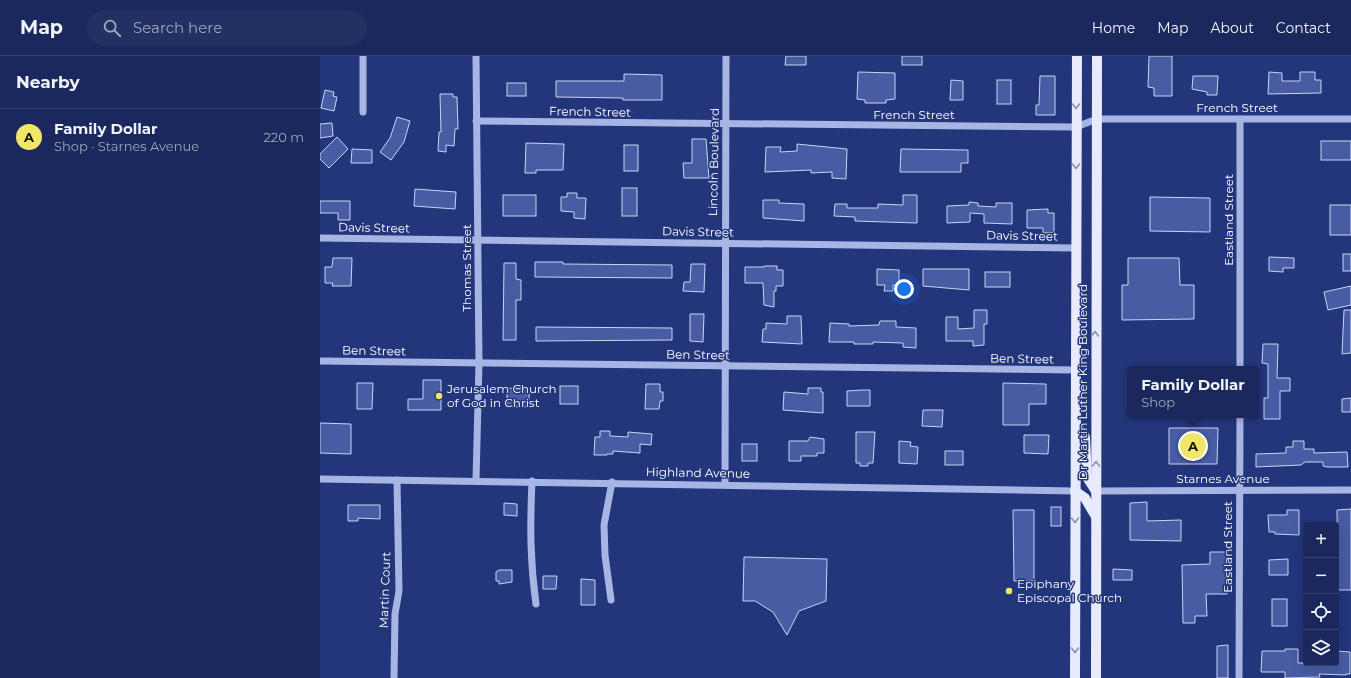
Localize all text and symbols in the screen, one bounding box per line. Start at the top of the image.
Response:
search box [87,10,367,46]
text: Map [20,16,63,39]
icon: search [101,17,123,39]
text: Search here [133,18,222,37]
text: Home [1092,19,1135,37]
text: Map [1157,19,1188,37]
text: About [1210,19,1254,37]
text: Contact [1276,19,1331,37]
text: Nearby [16,72,80,92]
street label: French Street [1196,100,1278,115]
street label: French Street [549,103,631,120]
one-way arrow [1072,103,1080,109]
street label: French Street [873,107,955,122]
street label: Lincoln Boulevard [705,108,722,216]
text: Family Dollar [54,119,158,138]
text: A [24,129,34,145]
text: 220 m [263,129,304,145]
text: Shop · Starnes Avenue [54,138,199,154]
one-way arrow [1072,163,1080,169]
street label: Eastland Street [1221,174,1236,266]
street label: Davis Street [338,219,410,236]
street label: Davis Street [662,223,734,240]
street label: Thomas Street [459,224,474,312]
street label: Davis Street [986,227,1058,244]
your location [894,279,914,299]
street label: Dr Martin Luther King Boulevard [1075,284,1090,480]
one-way arrow [1091,331,1099,337]
street label: Ben Street [342,342,406,359]
street label: Ben Street [666,346,730,363]
street label: Ben Street [990,350,1054,367]
popup [1127,366,1259,418]
text: Family Dollar [1141,375,1245,394]
place label: Jerusalem Church of God in Christ [446,381,557,410]
marker: Jerusalem Church of God in Christ [434,391,444,401]
text: Shop [1141,394,1175,410]
pin: A [1180,431,1206,461]
one-way arrow [1092,461,1100,467]
street label: Highland Avenue [646,464,750,481]
street label: Starnes Avenue [1176,471,1270,486]
street label: Eastland Street [1220,501,1235,593]
one-way arrow [1071,517,1079,523]
map controls [1303,522,1339,666]
button: + [1303,522,1339,558]
street label: Martin Court [376,551,393,629]
button: − [1303,558,1339,594]
place label: Epiphany Episcopal Church [1017,576,1122,605]
marker: Epiphany Episcopal Church [1004,586,1014,596]
button: locate [1303,594,1339,630]
button: layers [1303,630,1339,666]
one-way arrow [1071,647,1079,653]

